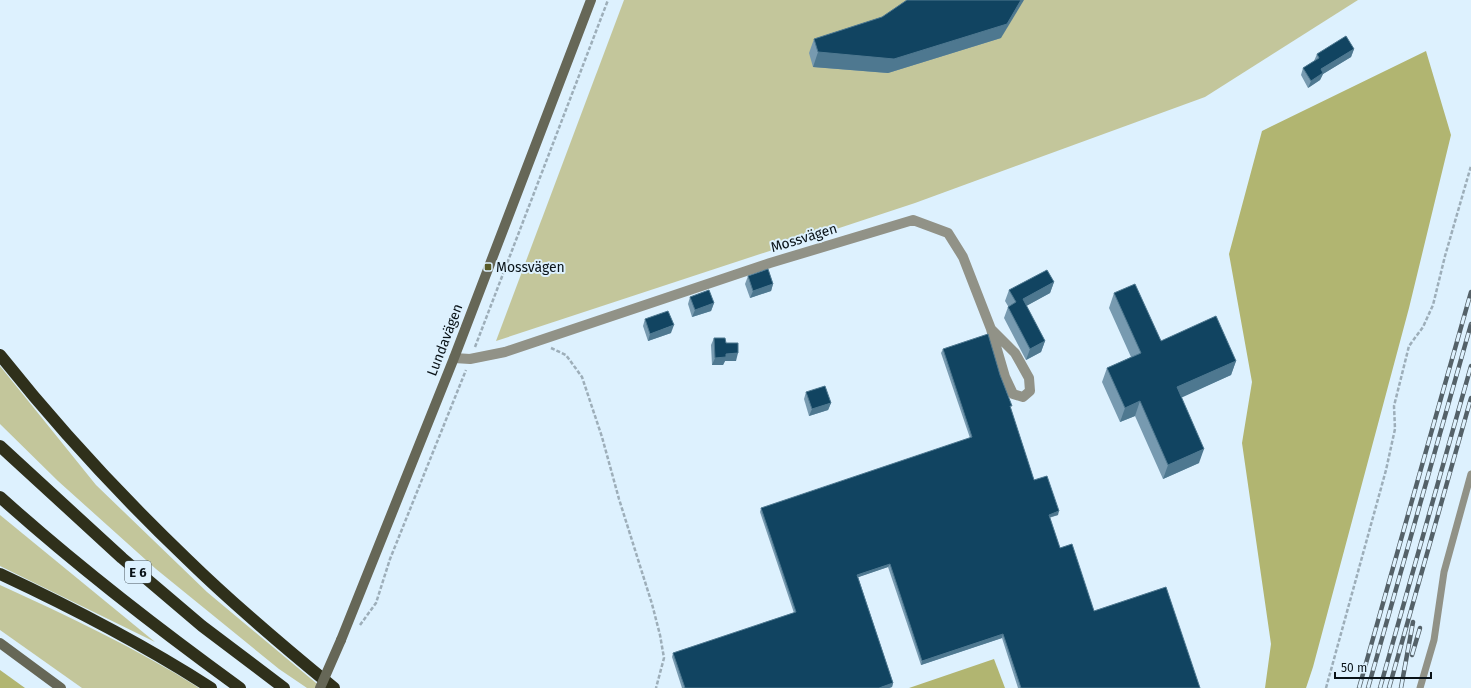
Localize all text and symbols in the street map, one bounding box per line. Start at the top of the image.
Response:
street label: Mossvägen [769,220,839,256]
place label: Mossvägen [496,259,565,276]
marker: Mossvägen [483,262,493,272]
street label: Lundavägen [423,302,467,378]
road number: E 6 [125,561,151,583]
scale bar [1335,654,1431,680]
text: 50 m [1341,661,1367,675]

